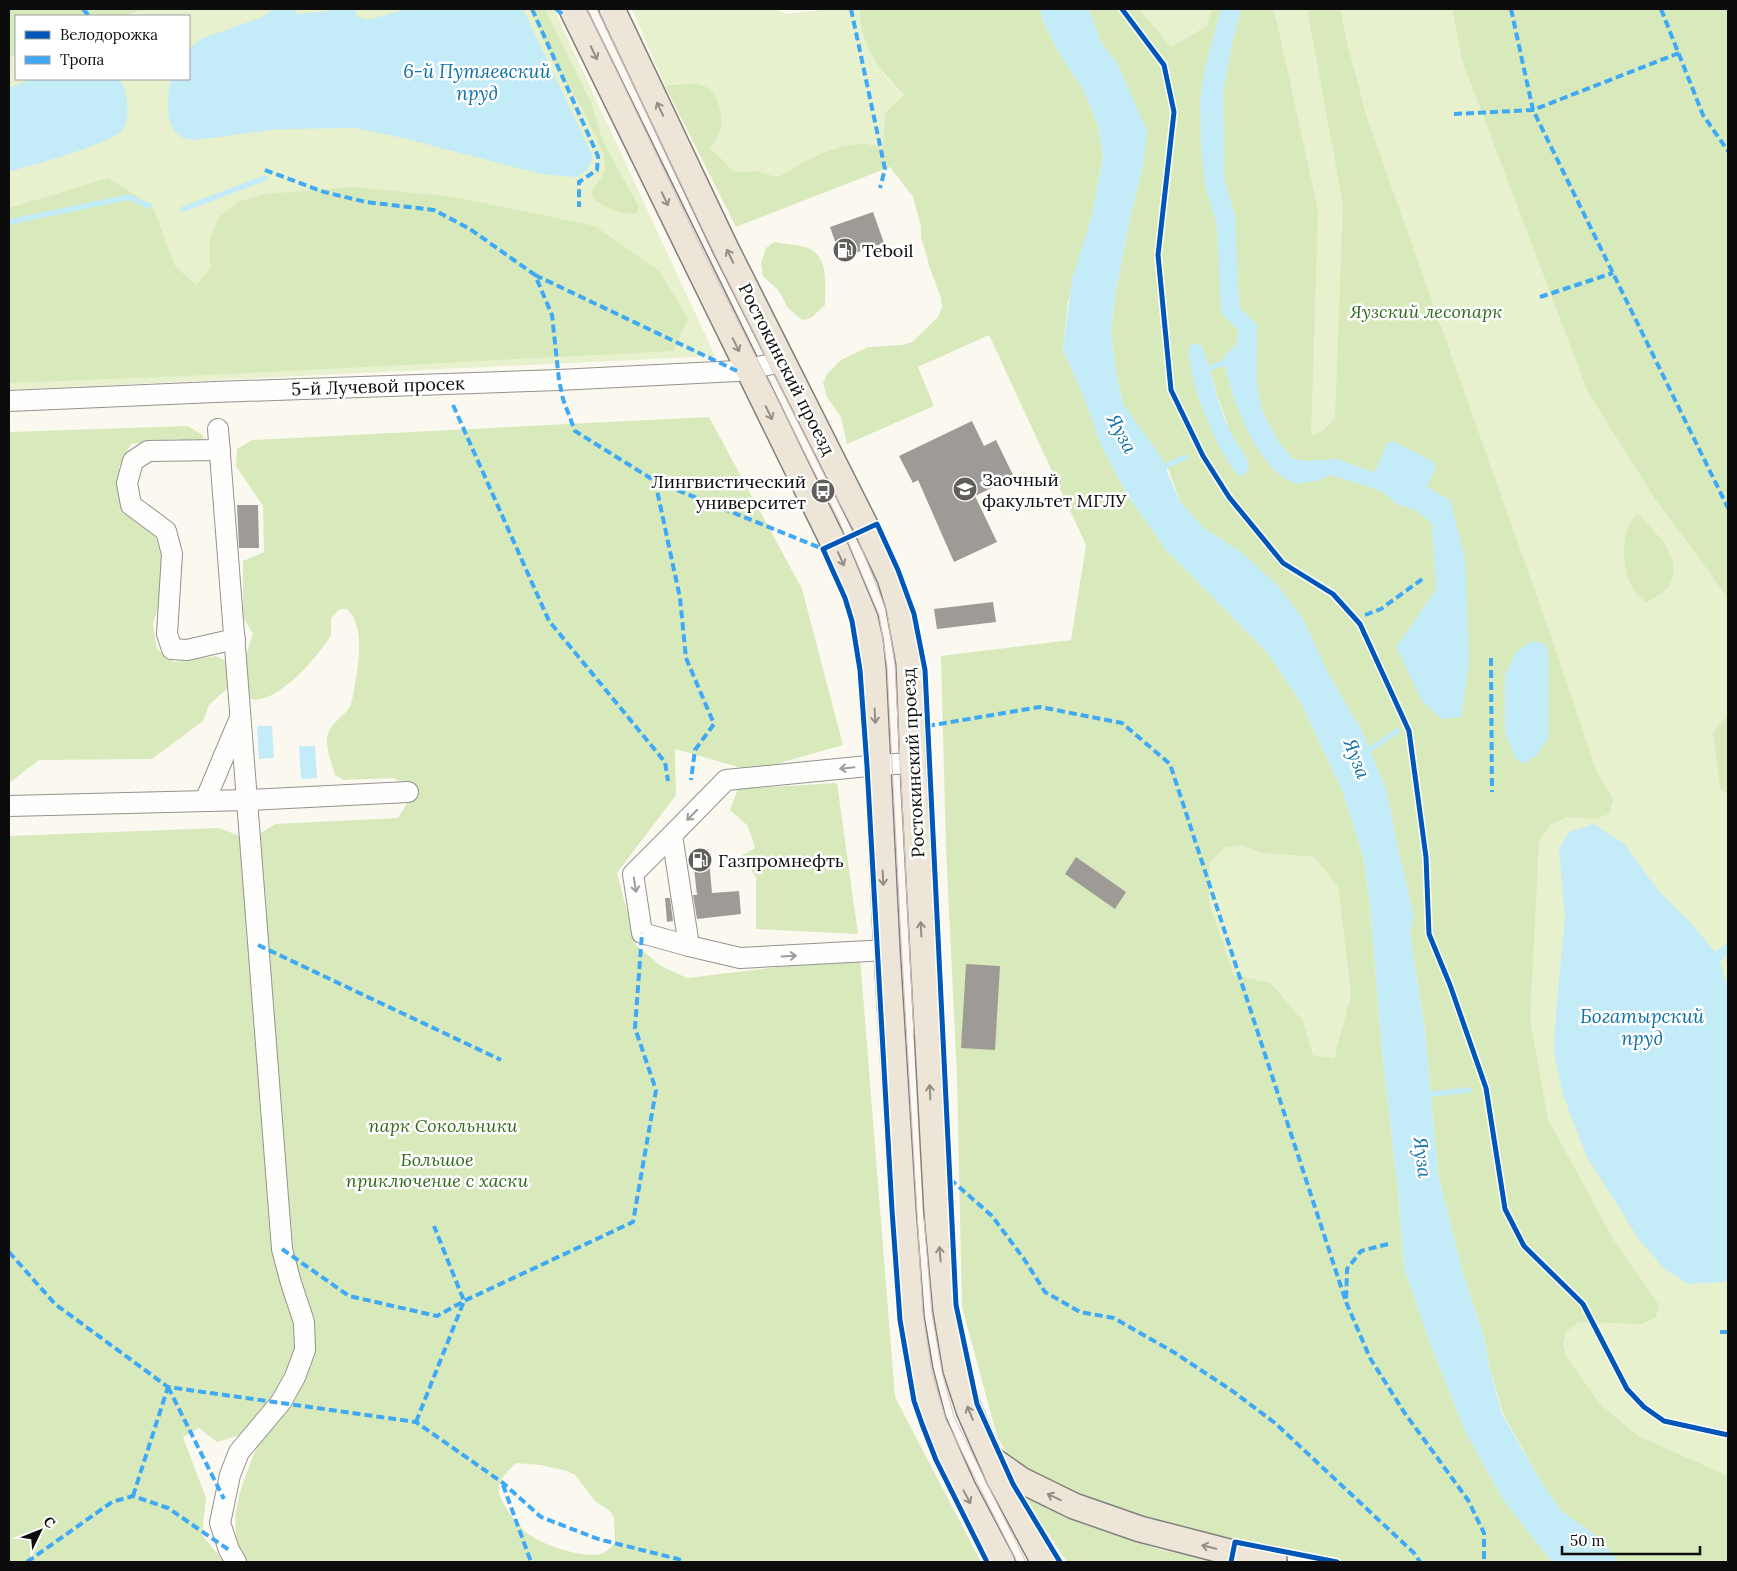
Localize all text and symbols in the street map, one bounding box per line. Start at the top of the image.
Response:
legend [15,15,190,80]
text: Велодорожка [60,25,158,44]
one-way arrow [589,45,599,60]
text: Тропа [60,50,105,69]
water label: 6-й Путяевский пруд [403,59,552,105]
one-way arrow [655,102,665,117]
one-way arrow [661,191,670,206]
fuel station icon: Teboil [832,237,858,263]
place label: Teboil [862,239,913,262]
one-way arrow [725,249,734,264]
street label: Ростокинский проезд [734,279,841,459]
park label: Яузский лесопарк [1350,300,1502,323]
one-way arrow [732,337,741,352]
street label: 5-й Лучевой просек [291,371,465,401]
one-way arrow [765,405,775,420]
water label: Яуза [1102,409,1143,457]
place label: Заочный факультет МГЛУ [982,468,1128,512]
place label: Лингвистический университет [651,470,806,514]
school or university icon: Заочный факультет МГЛУ [952,476,978,502]
bus stop icon: Лингвистический университет [810,478,836,504]
one-way arrow [836,551,846,566]
street label: Ростокинский проезд [897,667,929,859]
one-way arrow [871,708,880,724]
water label: Яуза [1338,734,1376,782]
one-way arrow [839,763,855,773]
one-way arrow [685,809,698,821]
fuel station icon: Газпромнефть [687,847,713,873]
place label: Газпромнефть [718,849,844,872]
one-way arrow [879,870,888,886]
one-way arrow [630,876,640,892]
one-way arrow [917,922,926,938]
one-way arrow [781,951,797,960]
water label: Богатырский пруд [1580,1004,1705,1050]
one-way arrow [926,1084,935,1100]
park label: парк Сокольники [369,1114,518,1137]
water label: Яуза [1409,1135,1438,1180]
park label: Большое приключение с хаски [346,1148,528,1192]
one-way arrow [936,1246,945,1262]
one-way arrow [965,1406,975,1421]
one-way arrow [963,1490,973,1504]
one-way arrow [1047,1492,1062,1502]
north arrow [15,1506,65,1556]
text: С [40,1512,60,1532]
scale bar [1562,1524,1700,1556]
text: 50 m [1570,1531,1605,1550]
one-way arrow [1201,1541,1217,1551]

